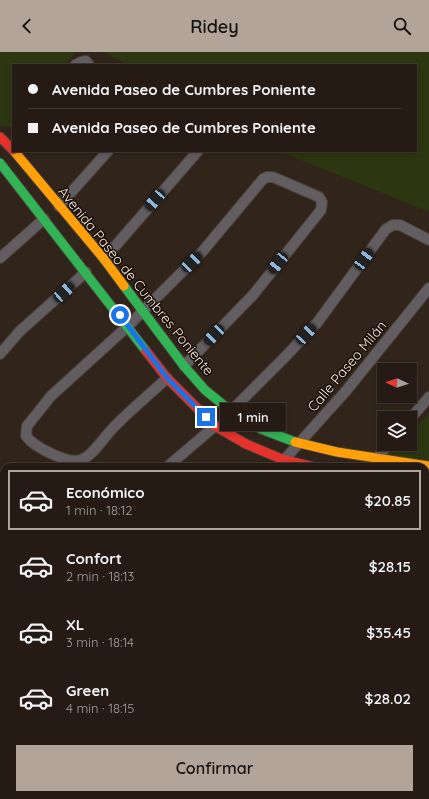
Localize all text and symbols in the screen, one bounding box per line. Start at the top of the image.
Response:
icon: back [16,15,38,37]
text: Ridey [190,15,239,38]
icon: search [391,15,413,37]
text: Avenida Paseo de Cumbres Poniente [52,80,316,99]
text: Avenida Paseo de Cumbres Poniente [52,118,316,137]
street label: Avenida Paseo de Cumbres Poniente [54,183,218,379]
car [143,187,167,213]
car [352,246,376,272]
car [179,249,205,275]
car [266,250,290,276]
car [51,280,77,304]
route start [111,306,129,324]
street label: Calle Paseo Milán [304,317,390,415]
car [293,321,319,347]
car [201,322,227,348]
north arrow [377,363,417,403]
map controls [377,363,417,451]
callout: 1 min [220,403,286,431]
route end [197,408,215,426]
text: 1 min [237,409,269,425]
button: layers [377,411,417,451]
icon: car [18,482,54,518]
text: Económico [66,483,145,502]
text: $20.85 [365,491,411,510]
text: 1 min · 18:12 [66,502,132,518]
icon: car [18,548,54,584]
text: Confort [66,549,122,568]
text: $28.15 [369,557,411,576]
text: 2 min · 18:13 [66,568,134,584]
icon: car [18,614,54,650]
text: XL [66,615,84,634]
text: $35.45 [366,623,411,642]
text: 3 min · 18:14 [66,634,134,650]
icon: car [18,680,54,716]
text: Green [66,681,109,700]
text: $28.02 [365,689,411,708]
text: 4 min · 18:15 [66,700,134,716]
button: Confirmar [16,745,413,791]

